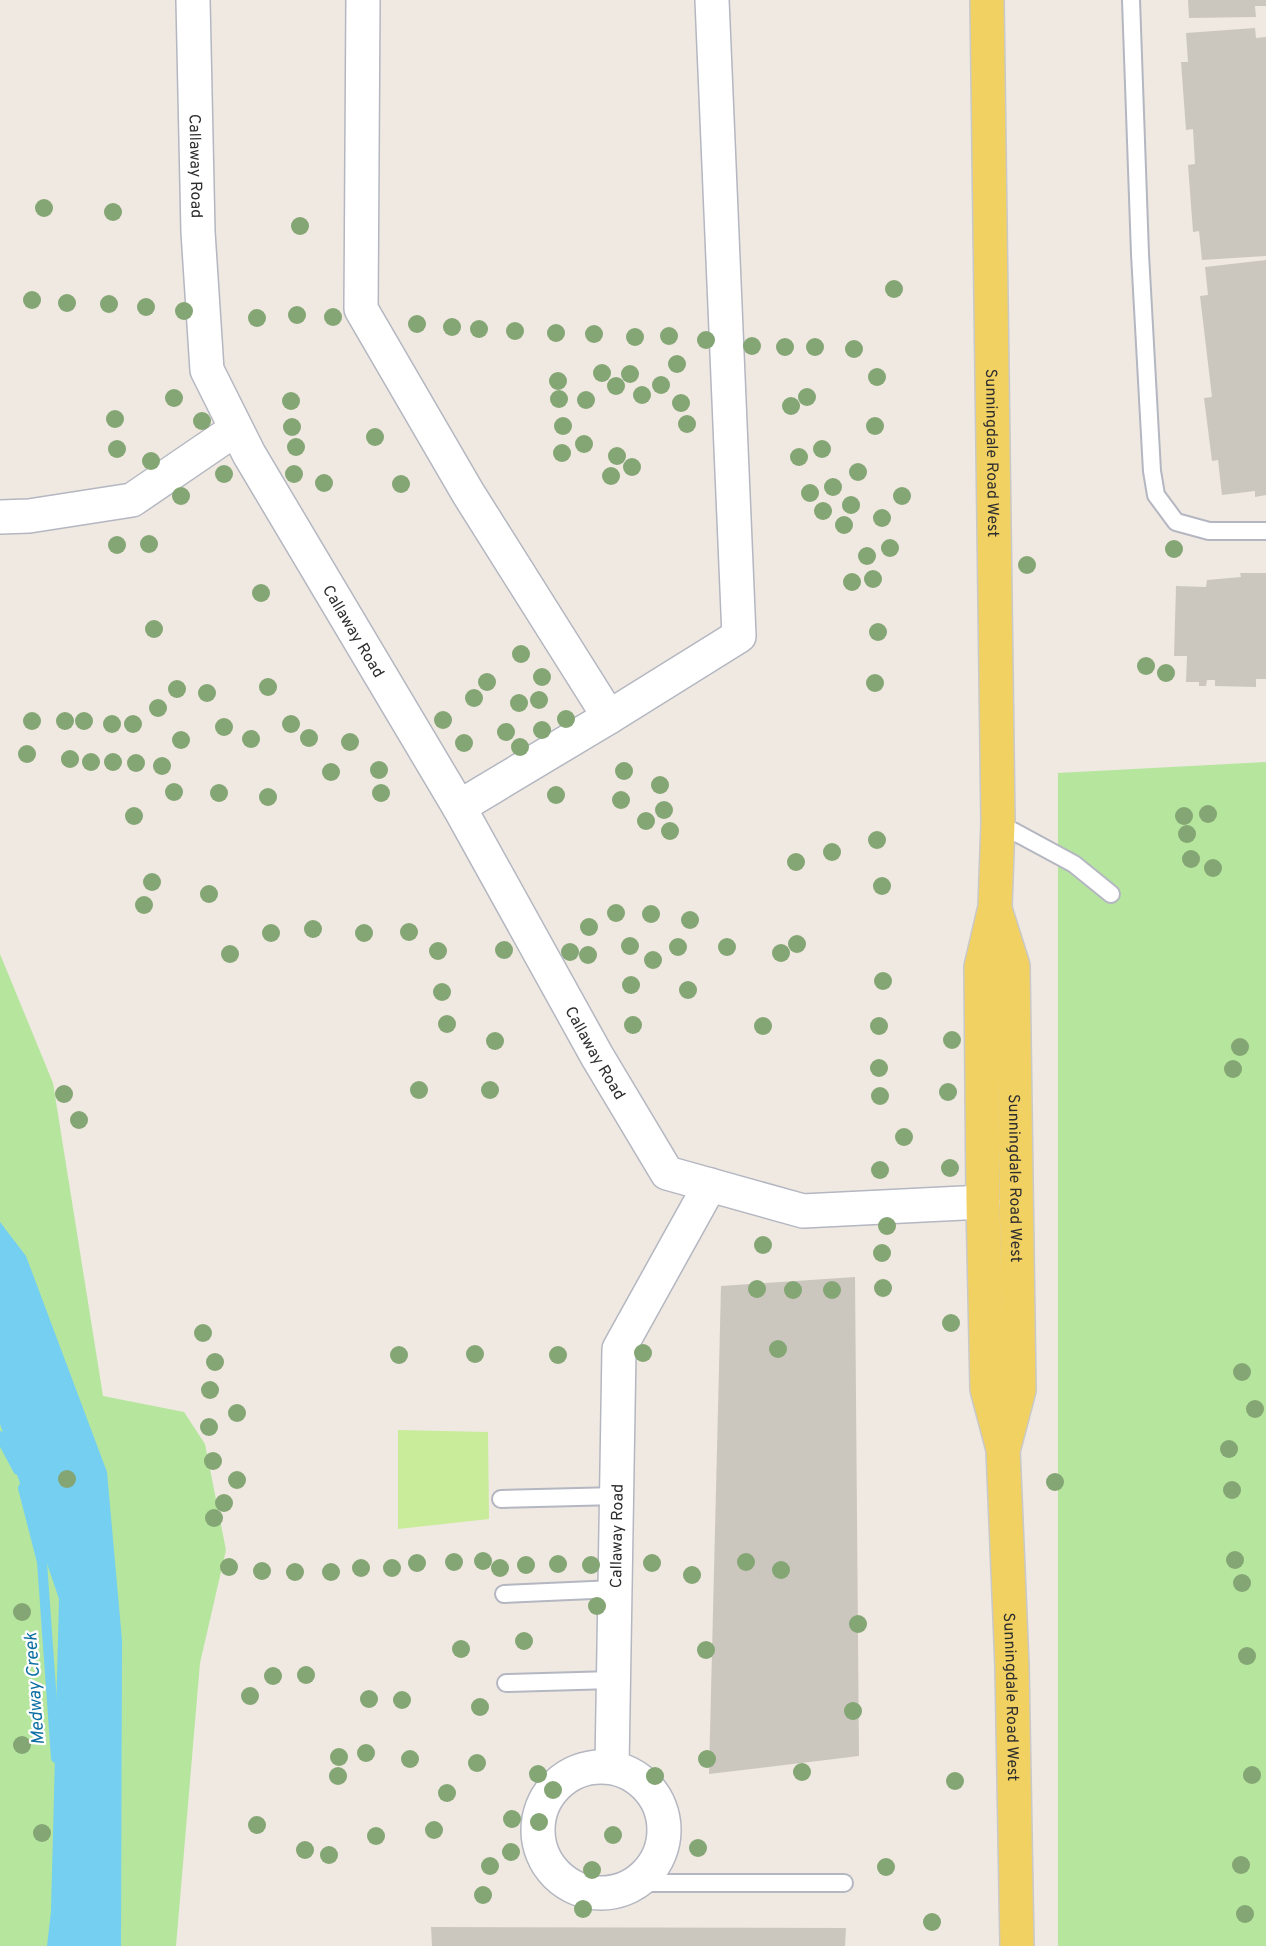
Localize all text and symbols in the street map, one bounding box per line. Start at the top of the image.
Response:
street label: Callaway Road [183,114,206,218]
street label: Sunningdale Road West [980,368,1002,537]
street label: Callaway Road [317,582,388,682]
street label: Callaway Road [559,1003,629,1104]
street label: Sunningdale Road West [1003,1094,1025,1263]
street label: Callaway Road [607,1484,629,1588]
street label: Sunningdale Road West [998,1612,1022,1781]
water label: Medway Creek [20,1631,51,1746]

